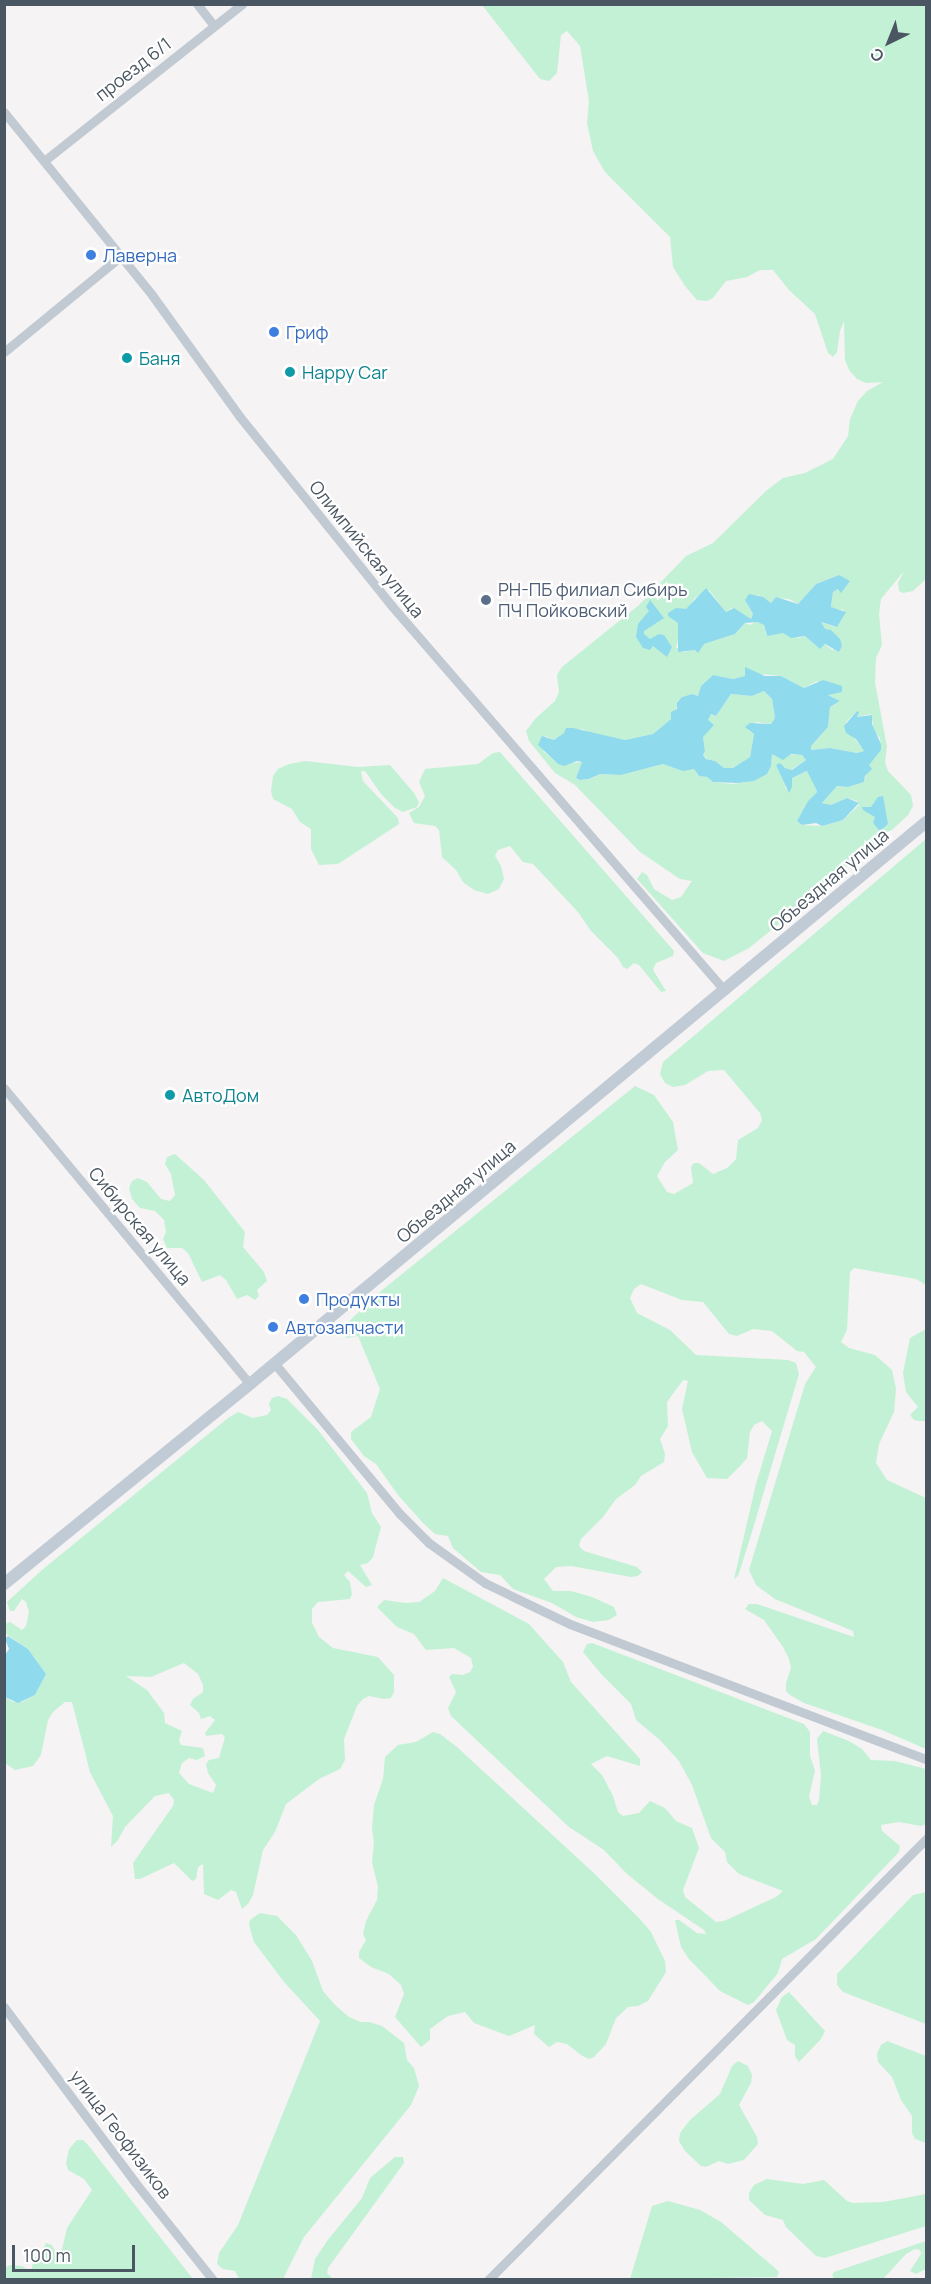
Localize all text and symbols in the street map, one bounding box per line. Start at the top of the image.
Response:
north arrow [859,12,919,72]
street label: проезд 6/1 [91,33,175,105]
text: С [865,43,889,67]
place label: Лаверна [103,244,177,266]
marker: Лаверна [84,248,98,262]
place label: Гриф [286,321,328,343]
marker: Гриф [267,325,281,339]
place label: Баня [139,347,180,369]
marker: Баня [120,351,134,365]
place label: Happy Car [302,361,388,383]
marker: Happy Car [283,365,297,379]
street label: Олимпийская улица [305,476,429,622]
place label: РН-ПБ филиал Сибирь ПЧ Пойковский [498,579,688,622]
marker: РН-ПБ филиал Сибирь ПЧ Пойковский [479,593,493,607]
street label: Объездная улица [765,824,893,936]
place label: АвтоДом [182,1084,259,1106]
marker: АвтоДом [163,1088,177,1102]
street label: Объездная улица [392,1135,520,1247]
street label: Сибирская улица [84,1162,196,1290]
place label: Продукты [316,1288,400,1310]
marker: Продукты [297,1292,311,1306]
place label: Автозапчасти [285,1316,404,1338]
marker: Автозапчасти [266,1320,280,1334]
street label: улица Геофизиков [66,2065,176,2203]
scale bar [15,2233,138,2271]
text: 100 m [23,2243,71,2267]

